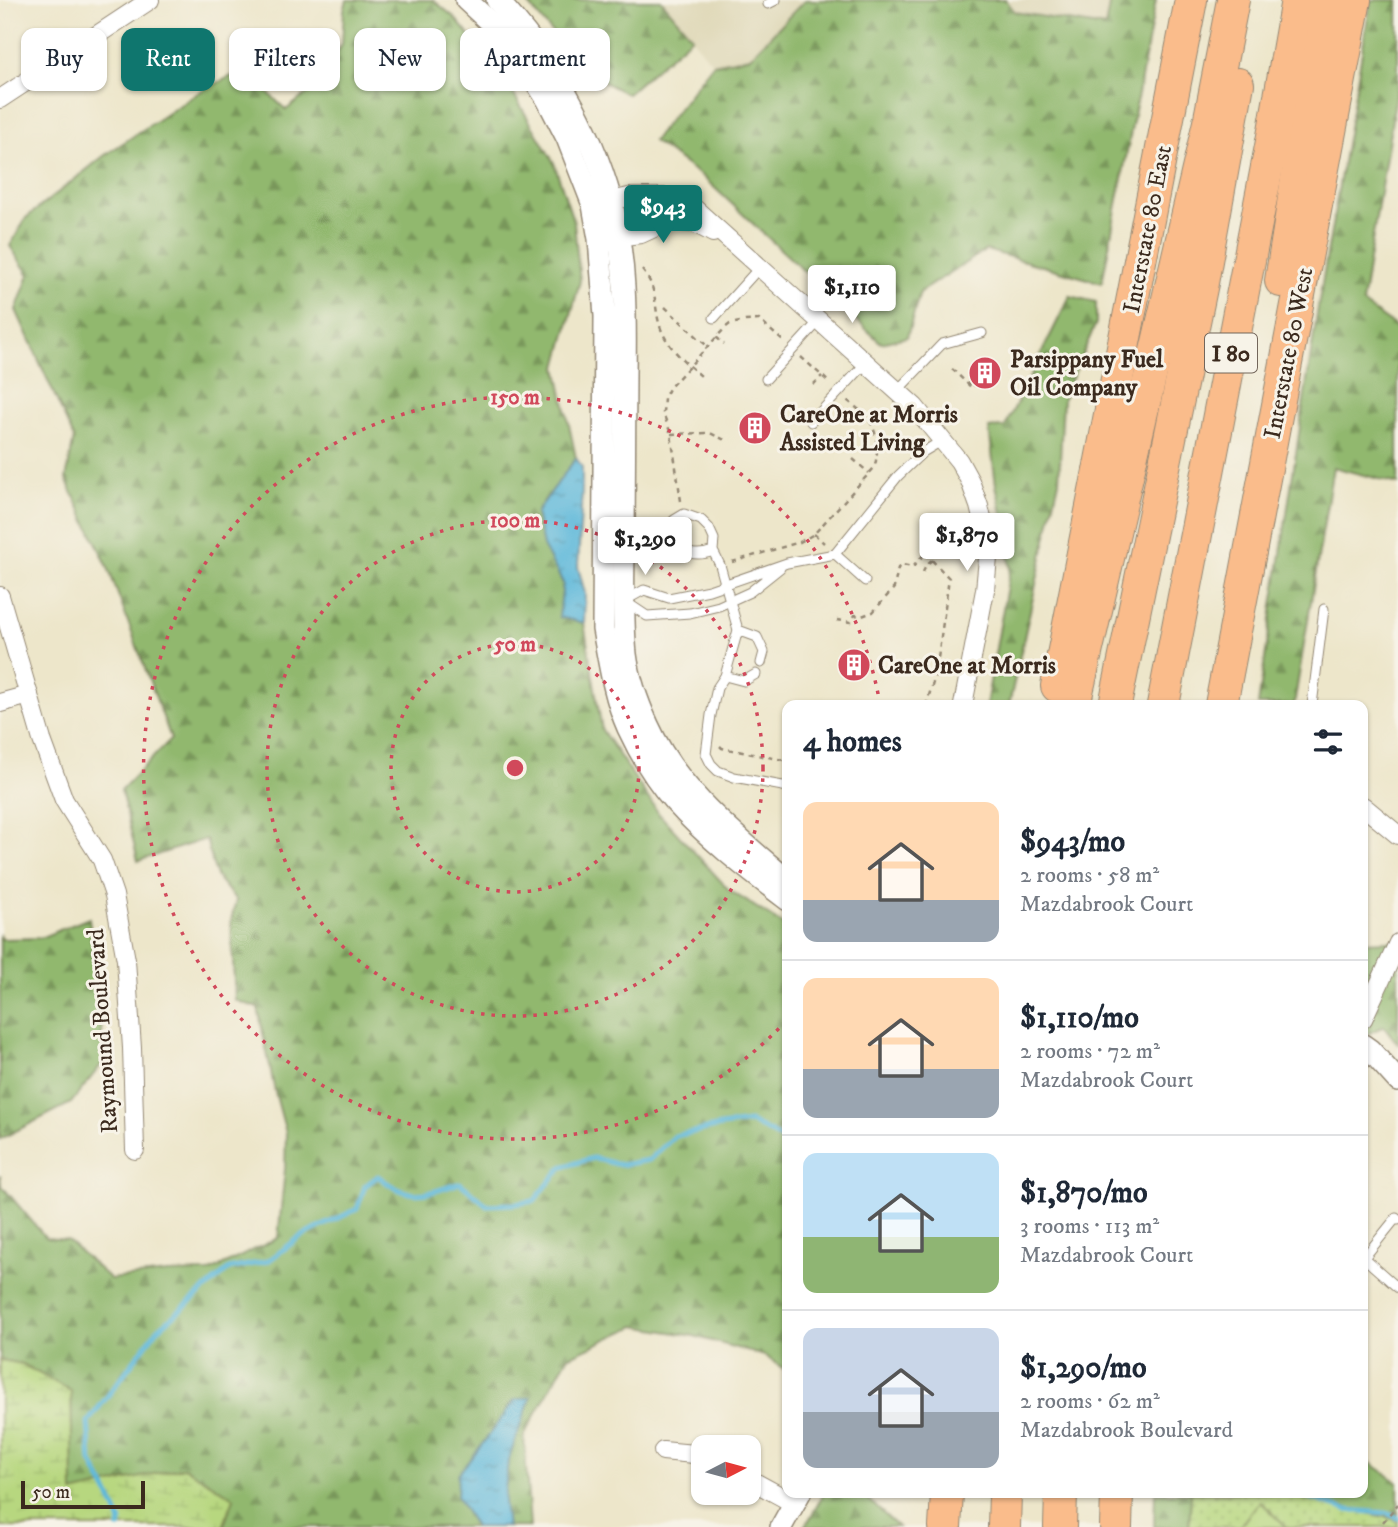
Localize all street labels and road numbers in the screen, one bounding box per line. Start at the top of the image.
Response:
street label: Interstate 80 East [1117,142,1179,316]
street label: Interstate 80 West [1258,265,1320,441]
road number: I 80 [1205,334,1257,372]
street label: Raymound Boulevard [81,927,125,1134]

